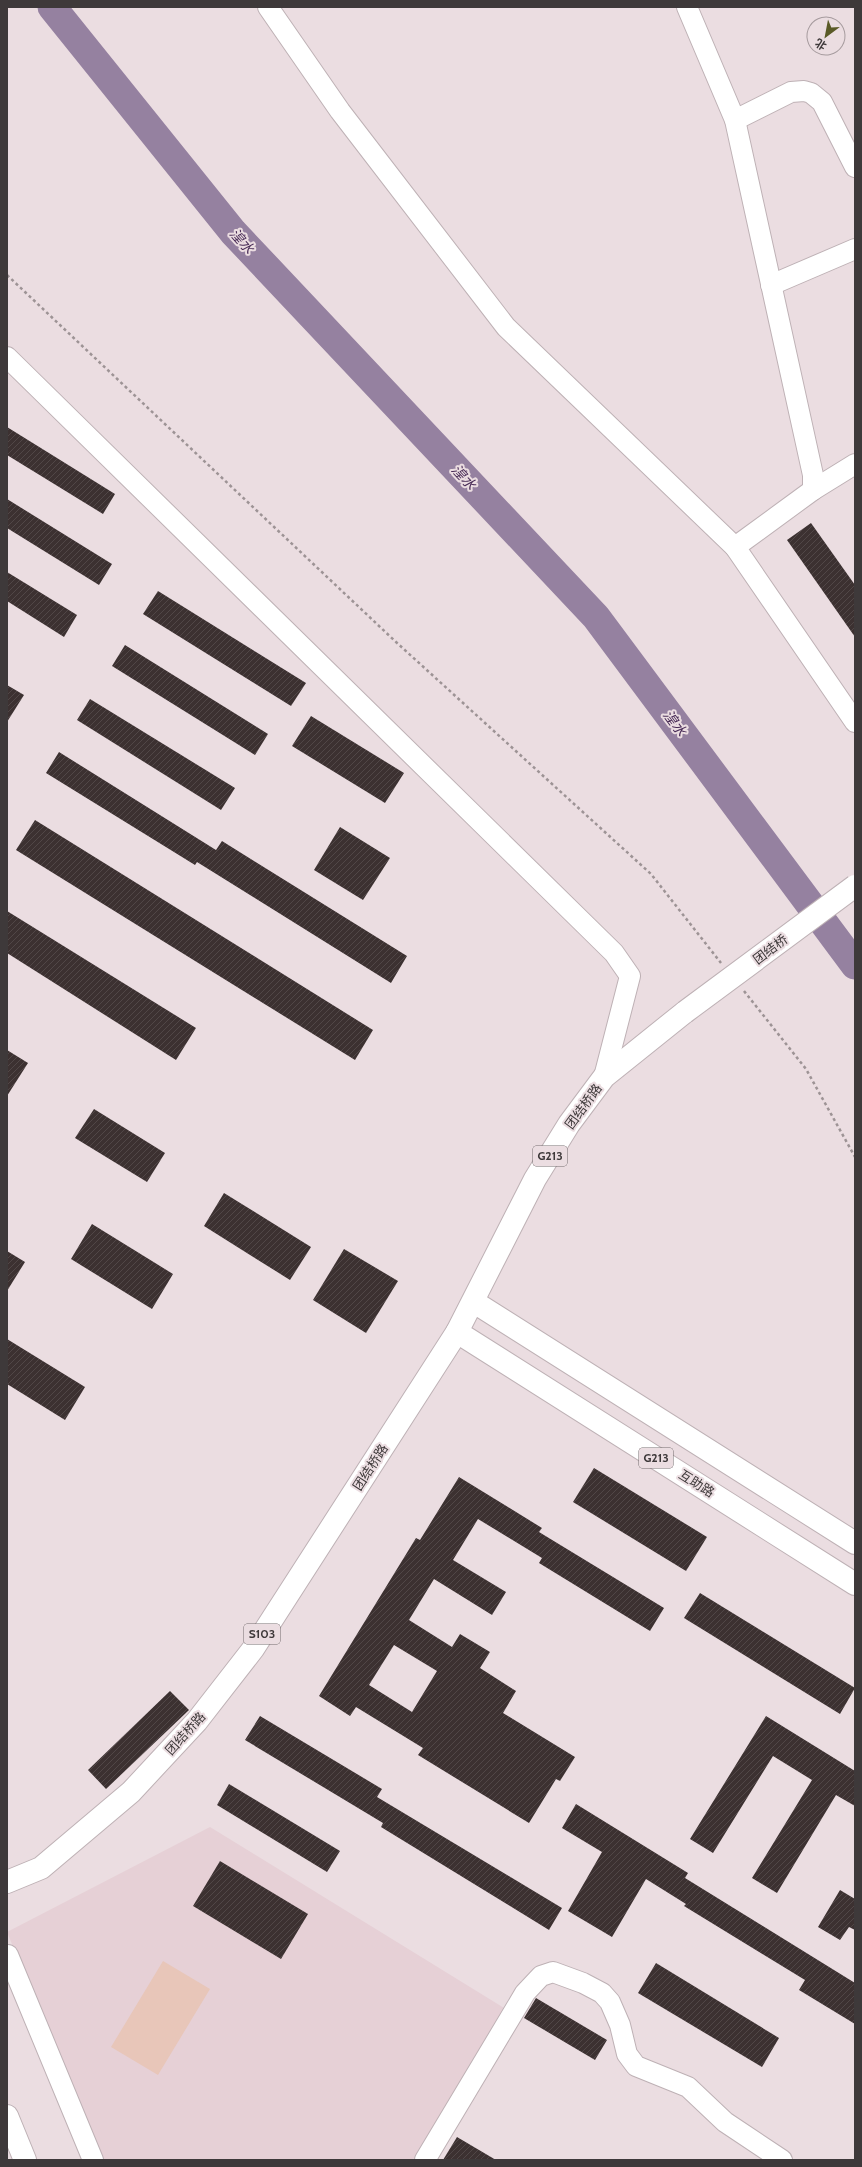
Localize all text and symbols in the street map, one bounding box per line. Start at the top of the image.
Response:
north arrow [806,16,846,56]
text: 北 [812,36,829,53]
water label: 湟水 [226,225,259,258]
water label: 湟水 [448,461,481,494]
water label: 湟水 [659,706,691,740]
street label: 团结桥 [750,931,790,967]
street label: 团结桥路 [561,1080,605,1132]
road number: G213 [533,1146,567,1166]
street label: 团结桥路 [349,1441,391,1493]
road number: G213 [639,1448,673,1468]
street label: 互助路 [676,1466,718,1500]
road number: S103 [244,1624,280,1644]
street label: 团结桥路 [162,1708,208,1758]

